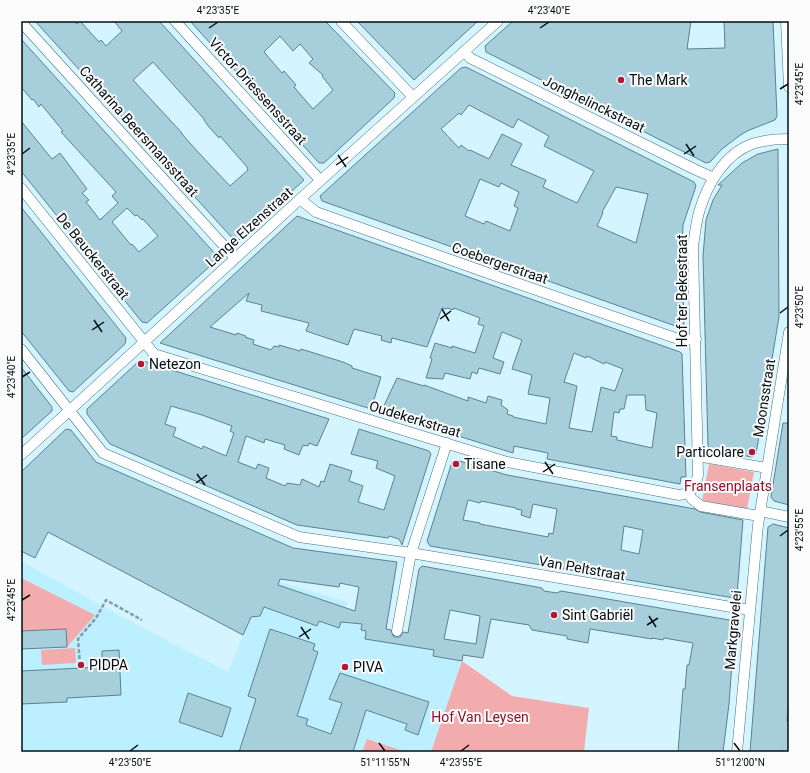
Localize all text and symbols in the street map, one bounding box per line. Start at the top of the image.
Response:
text: 4°23'35"E [197,5,240,16]
text: 4°23'40"E [528,5,571,16]
street label: Victor Driessensstraat [206,34,310,148]
street label: Catharina Beersmansstraat [76,62,202,200]
text: 4°23'45"E [794,62,805,105]
street label: Jonghelinckstraat [540,72,648,136]
place label: The Mark [629,72,689,88]
marker: The Mark [616,75,626,85]
text: 4°23'35"E [6,132,17,175]
street label: Lange Elzenstraat [202,184,296,270]
street label: De Beuckerstraat [53,210,133,303]
street label: Hof ter Bekestraat [674,234,690,348]
street label: Coebergerstraat [450,239,551,287]
text: 4°23'50"E [794,285,805,328]
text: 4°23'40"E [6,355,17,398]
place label: Netezon [149,356,201,372]
street label: Moonsstraat [750,357,778,438]
marker: Netezon [136,359,146,369]
street label: Oudekerkstraat [367,397,463,441]
place label: Particolare [676,444,744,460]
marker: Particolare [747,447,757,457]
place label: Tisane [464,456,506,472]
marker: Tisane [451,459,461,469]
park label: Fransenplaats [684,478,772,494]
text: 4°23'55"E [794,508,805,551]
street label: Van Peltstraat [537,553,627,584]
text: 4°23'45"E [6,578,17,621]
street label: Markgravelei [722,590,744,670]
place label: Sint Gabriël [562,607,634,623]
marker: Sint Gabriël [549,610,559,620]
place label: PIDPA [89,657,128,673]
place label: PIVA [353,659,383,675]
marker: PIDPA [76,660,86,670]
marker: PIVA [340,662,350,672]
park label: Hof Van Leysen [431,709,529,725]
text: 4°23'50"E [109,757,152,768]
text: 51°11'55"N [360,757,410,768]
text: 4°23'55"E [440,757,483,768]
text: 51°12'00"N [715,757,765,768]

